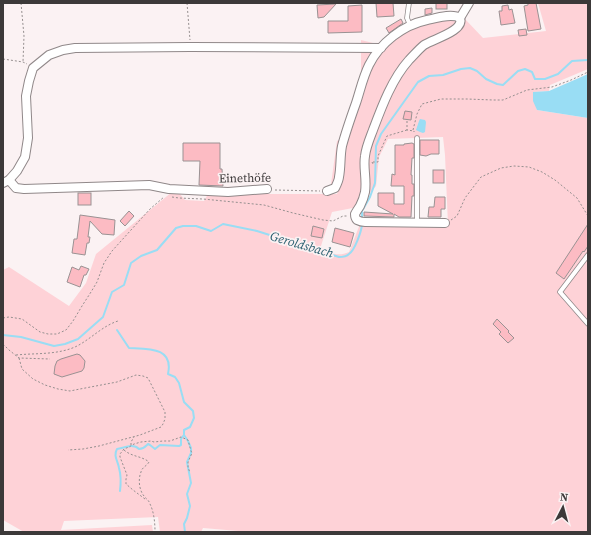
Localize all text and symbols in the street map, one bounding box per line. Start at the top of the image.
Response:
street label: Einethöfe [219,170,271,186]
water label: Geroldsbach [268,227,336,262]
north arrow [543,487,583,527]
text: N [559,490,569,505]

